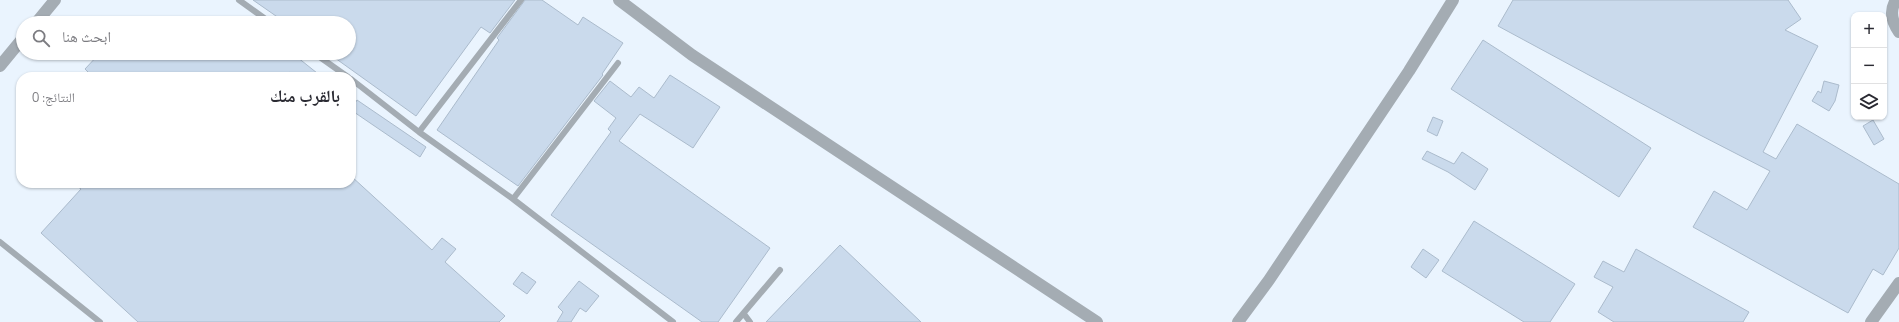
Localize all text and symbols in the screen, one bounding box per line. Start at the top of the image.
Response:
map controls [1851,12,1887,120]
button: + [1851,12,1887,48]
search box [16,16,356,60]
text: ابحث هنا [62,25,111,48]
icon: search [30,27,52,49]
button: − [1851,48,1887,84]
text: بالقرب منك [270,83,340,109]
button: layers [1851,84,1887,120]
text: النتائج: 0 [32,87,75,107]

